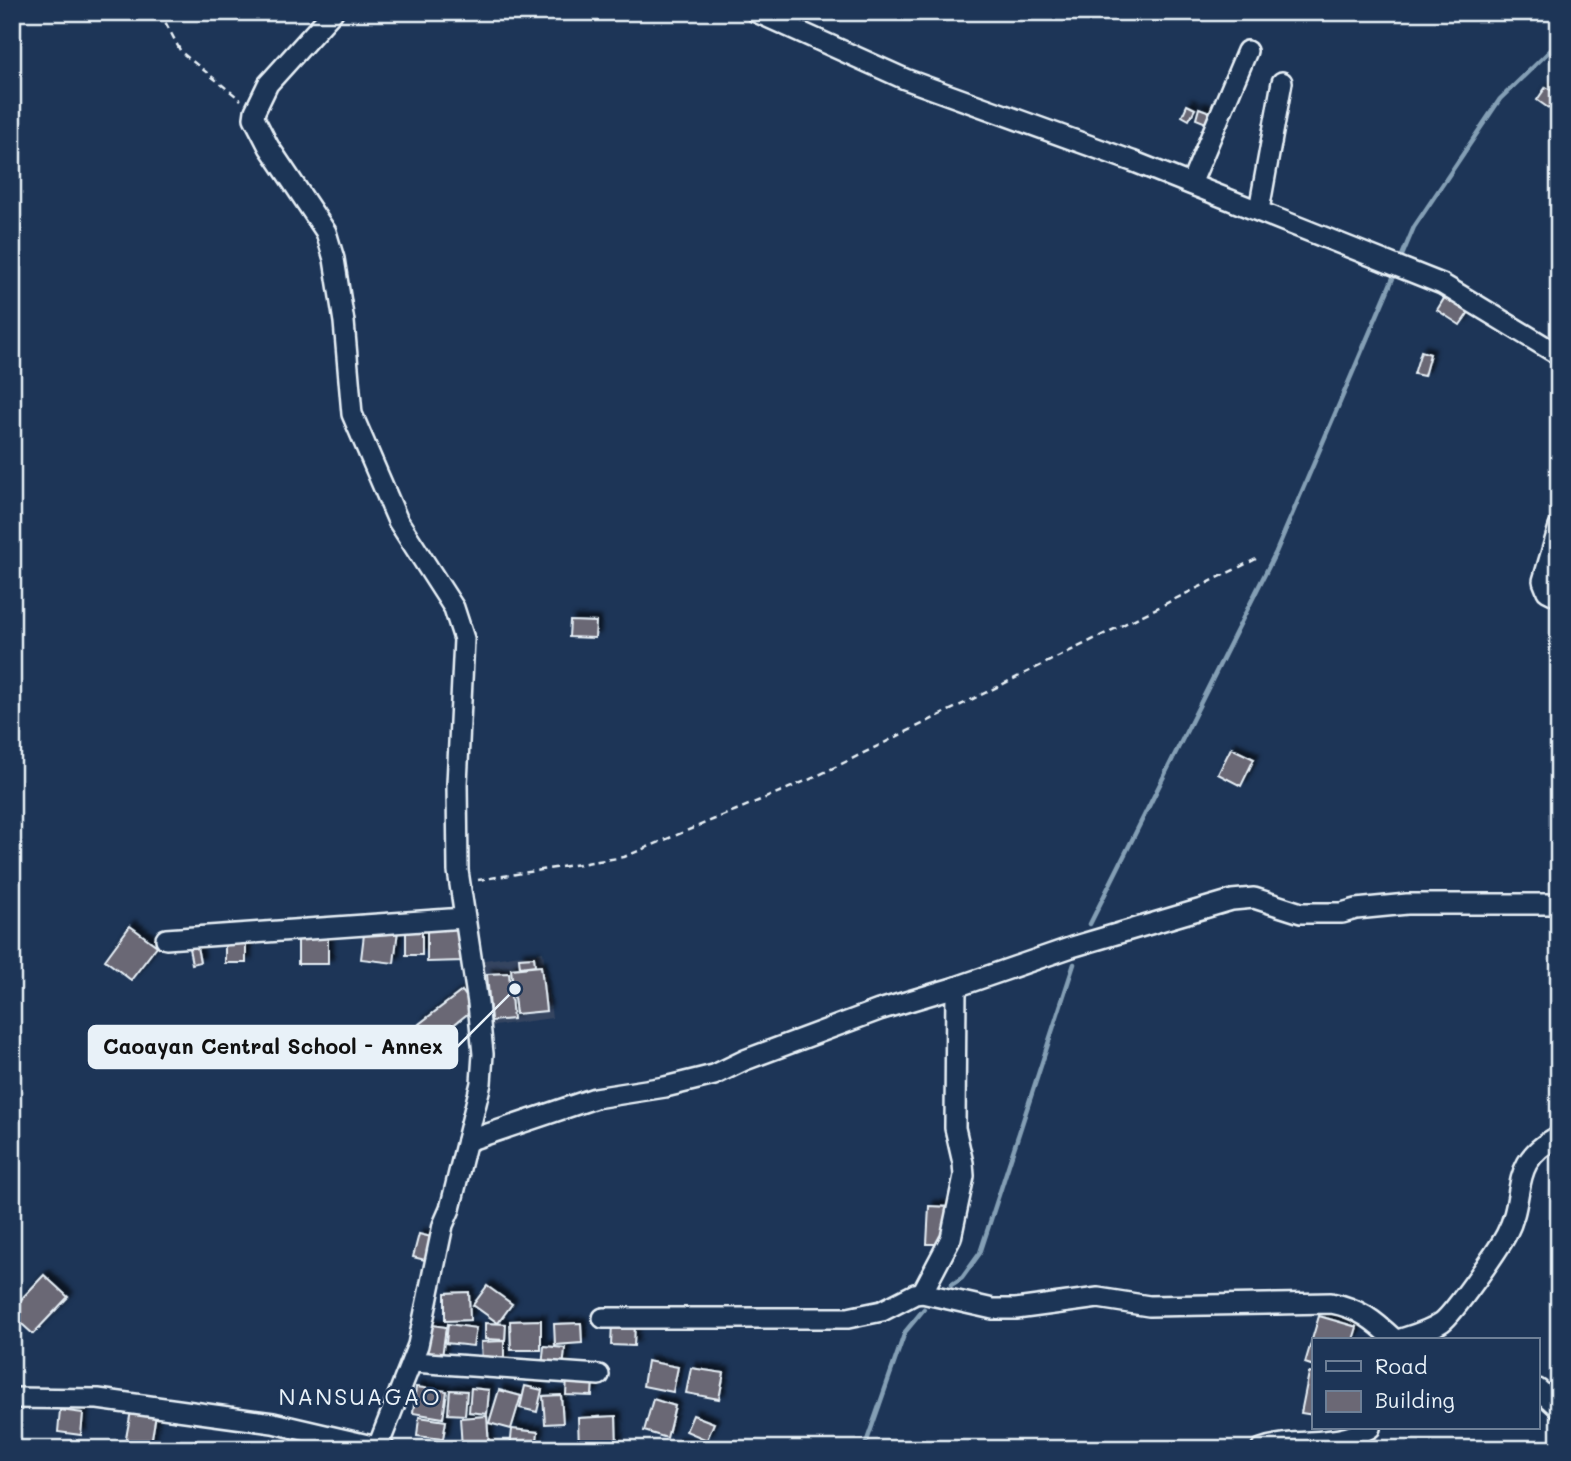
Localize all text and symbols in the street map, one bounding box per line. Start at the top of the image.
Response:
callout: Caoayan Central School - Annex [89,1026,457,1068]
text: Caoayan Central School - Annex [103,1032,443,1060]
legend [1312,1338,1540,1430]
text: Road [1375,1352,1427,1379]
district label: NANSUAGAO [278,1381,442,1411]
text: Building [1375,1386,1455,1413]

